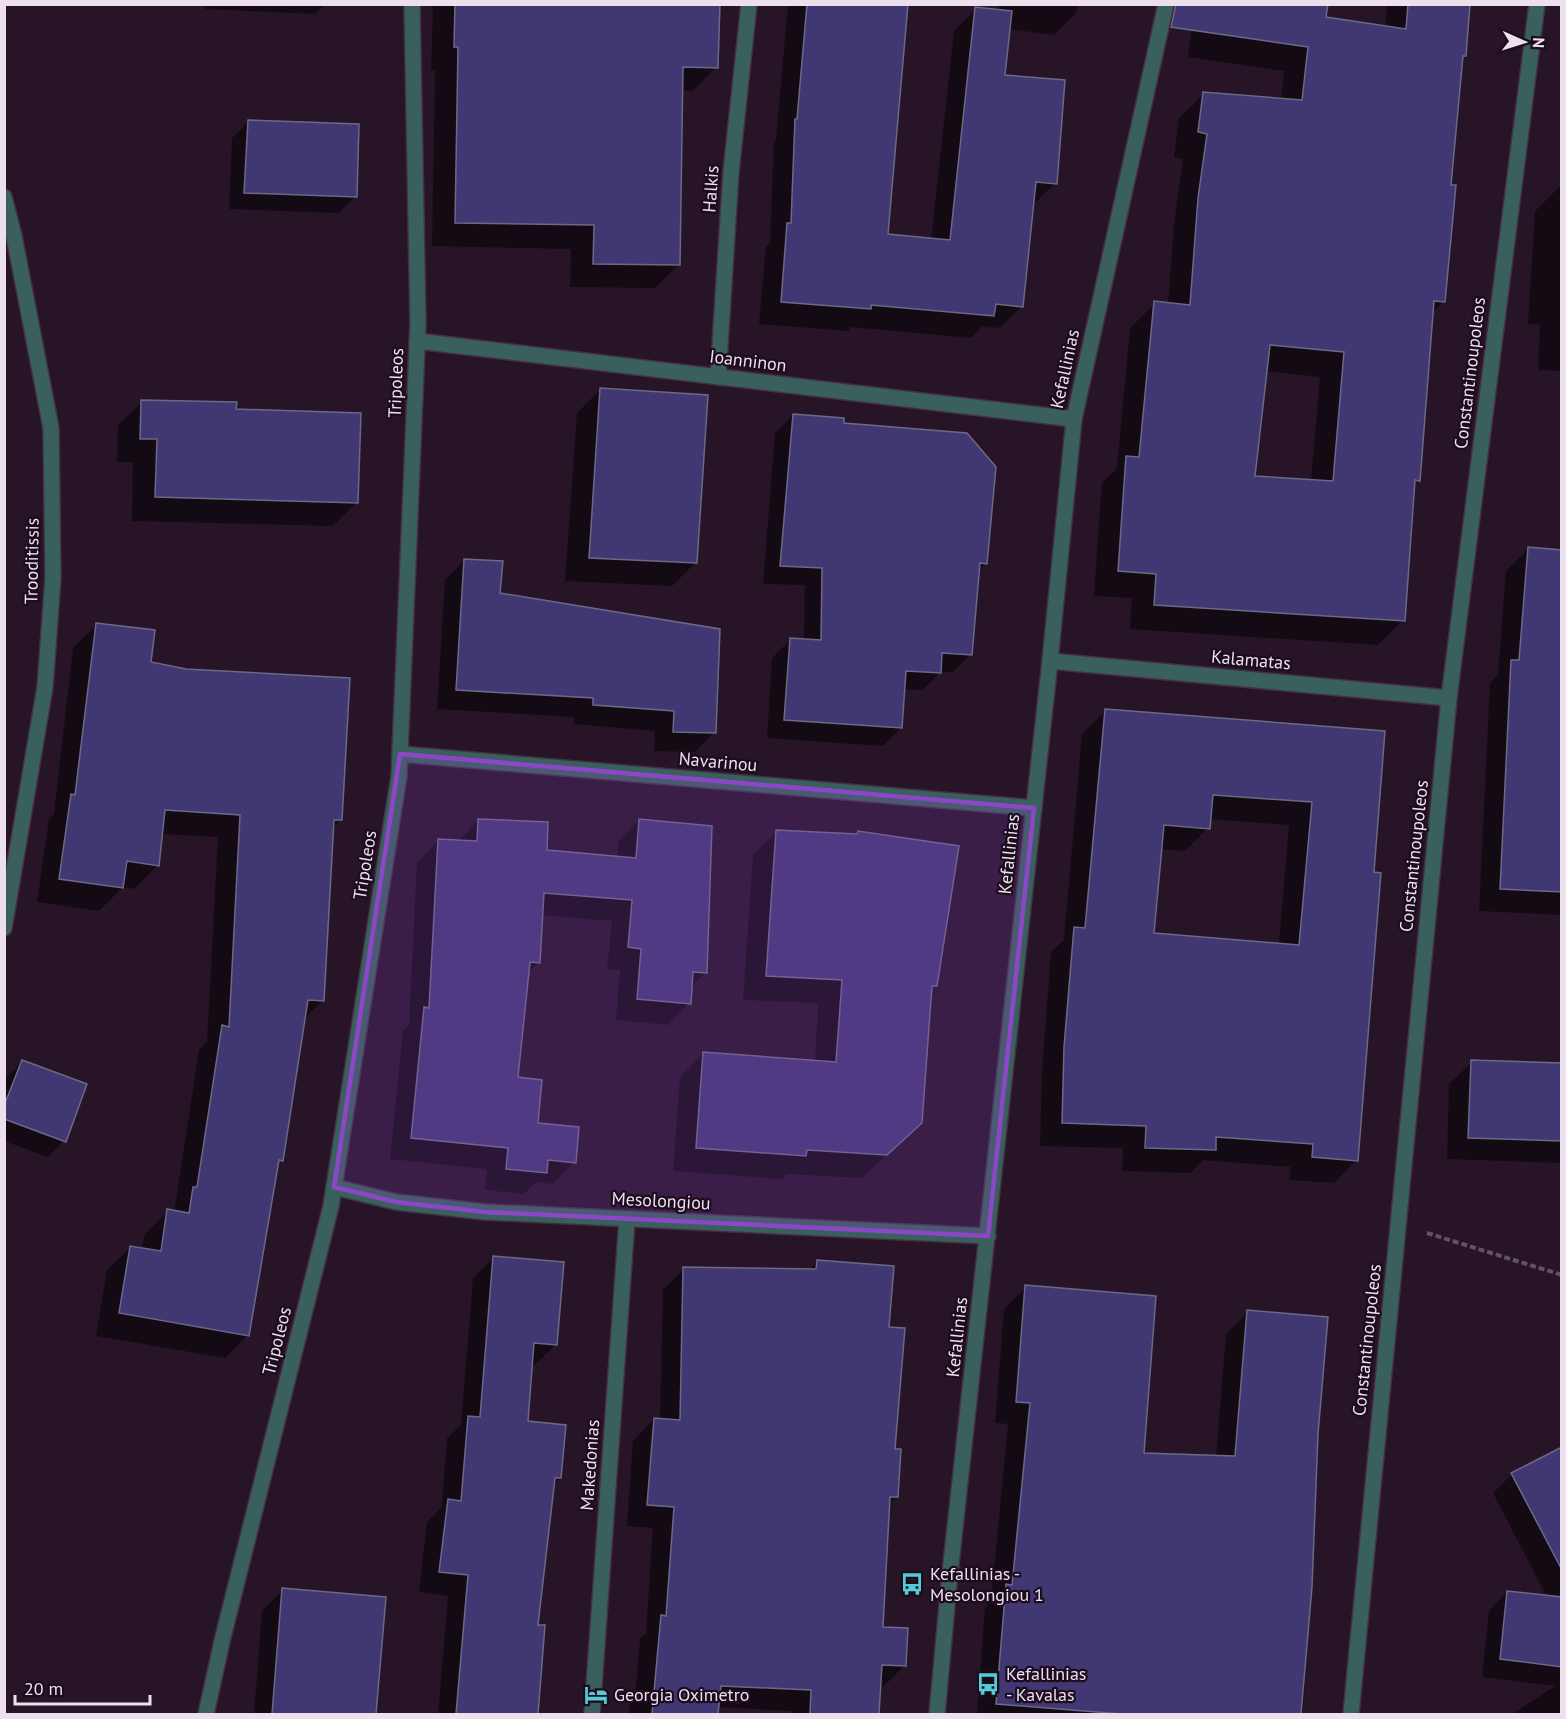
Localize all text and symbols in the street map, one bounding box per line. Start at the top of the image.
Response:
north arrow [1494,12,1554,72]
text: N [1529,37,1549,49]
street label: Halkis [697,165,724,213]
street label: Constantinoupoleos [1449,296,1490,450]
street label: Kefallinias [1045,327,1084,411]
street label: Ioanninon [708,344,788,377]
street label: Tripoleos [383,348,408,418]
street label: Trooditissis [19,518,44,604]
street label: Kalamatas [1210,645,1292,674]
street label: Navarinou [678,747,758,776]
street label: Constantinoupoleos [1394,779,1433,933]
street label: Kefallinias [993,813,1024,895]
street label: Tripoleos [348,829,381,901]
street label: Mesolongiou [611,1186,711,1215]
street label: Constantinoupoleos [1347,1263,1386,1417]
street label: Kefallinias [941,1296,972,1378]
street label: Tripoleos [257,1304,296,1378]
street label: Makedonias [575,1419,604,1511]
place label: Kefallinias - Mesolongiou 1 [930,1562,1044,1606]
bus stop icon: Kefallinias - Mesolongiou 1 [899,1571,925,1597]
place label: Kefallinias - Kavalas [1006,1662,1086,1706]
scale bar [15,1668,150,1706]
bus stop icon: Kefallinias - Kavalas [975,1671,1001,1697]
text: 20 m [24,1677,63,1700]
hotel icon: Georgia Oximetro [583,1682,609,1708]
place label: Georgia Oximetro [614,1683,749,1706]

